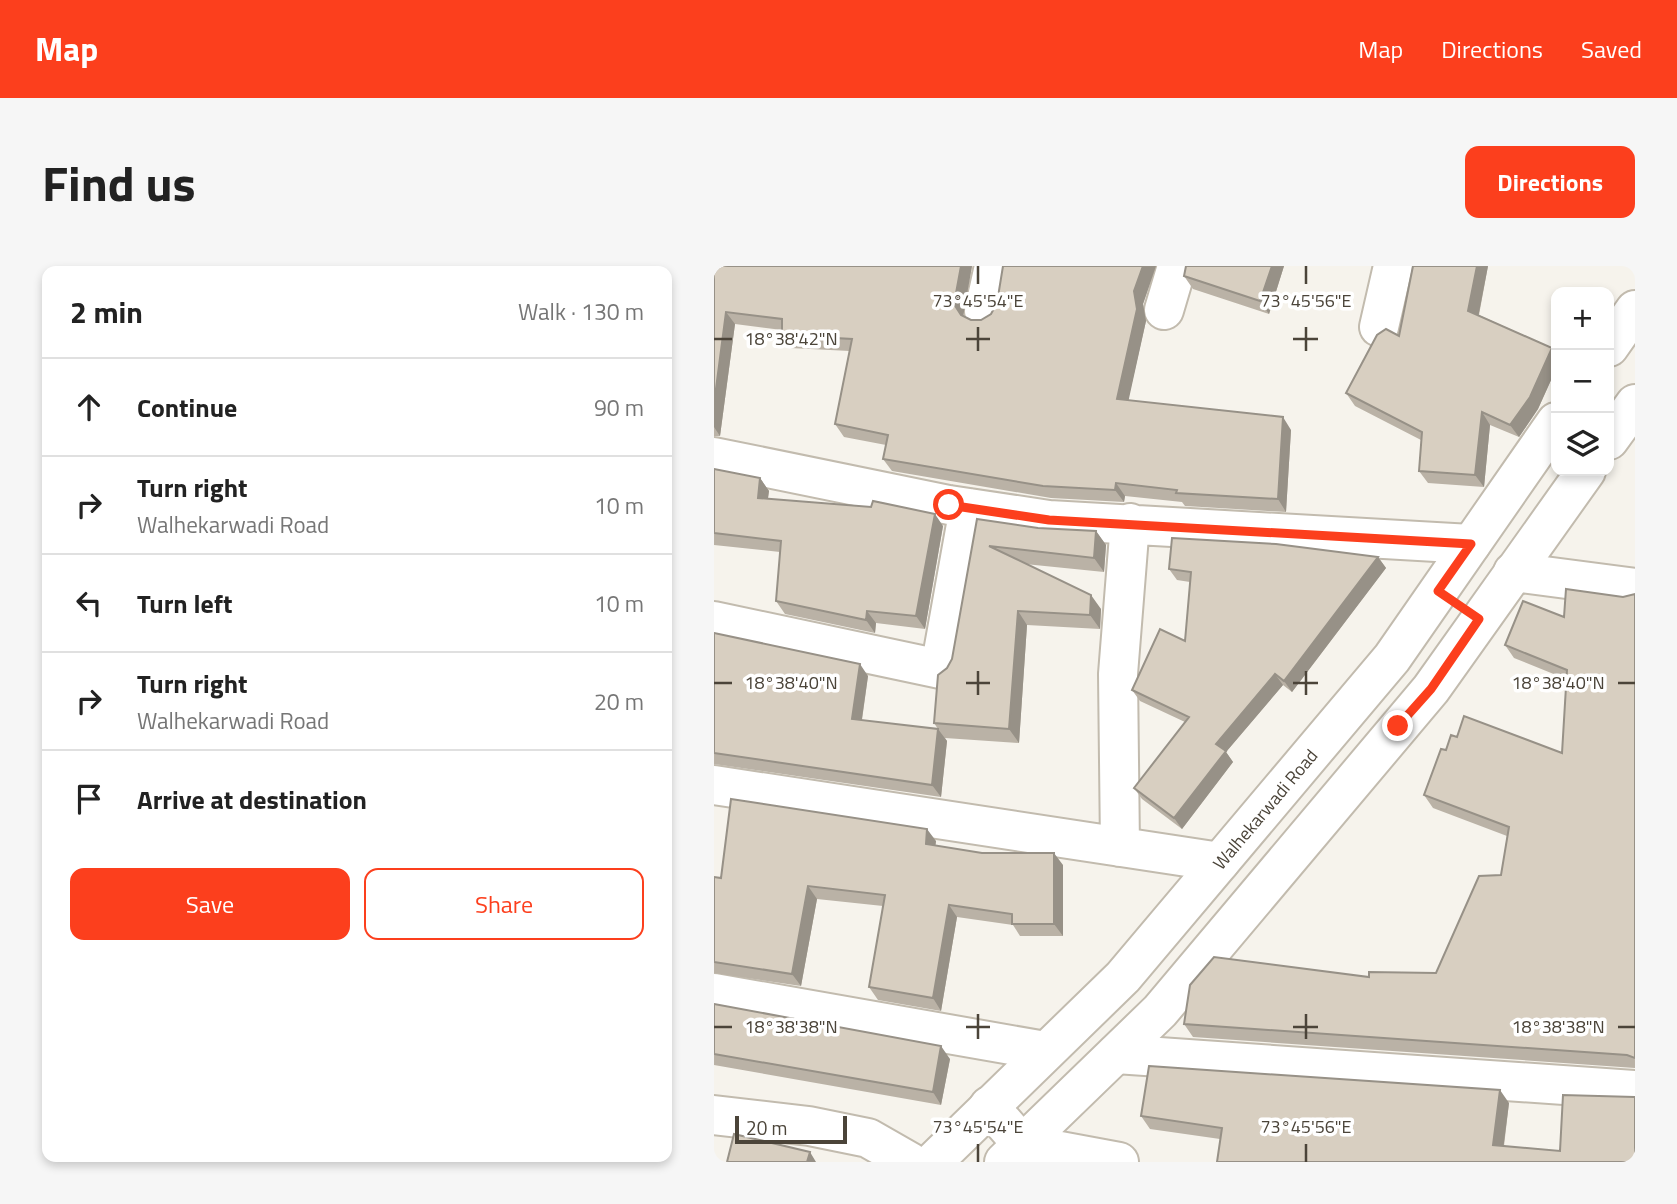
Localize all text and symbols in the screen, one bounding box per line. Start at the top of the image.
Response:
text: Map [35,24,98,74]
text: Map [1358,31,1403,67]
text: Directions [1441,31,1543,67]
text: Saved [1581,31,1642,67]
text: Find us [42,145,196,220]
button: Directions [1465,146,1635,218]
text: 73°45'54"E [933,287,1024,314]
text: 73°45'56"E [1261,287,1352,314]
map controls [1551,287,1614,476]
button: + [1551,287,1614,350]
text: 2 min [70,289,143,335]
text: Walk · 130 m [518,294,644,329]
text: 18°38'42"N [744,325,838,352]
button: − [1551,350,1614,413]
icon: ahead [70,388,108,426]
text: Continue [137,388,237,427]
text: 90 m [594,390,644,425]
button: layers [1551,413,1614,476]
text: Turn right [137,468,248,507]
icon: right [70,486,108,524]
text: 10 m [594,488,644,523]
route start [933,489,964,520]
text: Walhekarwadi Road [137,507,329,542]
icon: left [70,584,108,622]
text: Turn left [137,584,232,623]
text: 10 m [594,586,644,621]
text: Turn right [137,664,248,703]
text: 18°38'40"N [744,669,838,696]
text: 18°38'40"N [1511,669,1605,696]
icon: right [70,682,108,720]
text: 20 m [594,684,644,719]
text: Walhekarwadi Road [137,703,329,738]
route end [1382,710,1413,741]
street label: Walhekarwadi Road [1206,743,1324,875]
icon: arrive [70,780,108,818]
text: Arrive at destination [137,780,367,819]
button: Save [70,868,350,940]
button: Share [364,868,644,940]
text: 18°38'38"N [744,1013,838,1040]
text: 18°38'38"N [1511,1013,1605,1040]
scale bar [735,1113,847,1145]
text: 20 m [746,1113,787,1142]
text: 73°45'54"E [933,1113,1024,1140]
text: 73°45'56"E [1261,1113,1352,1140]

